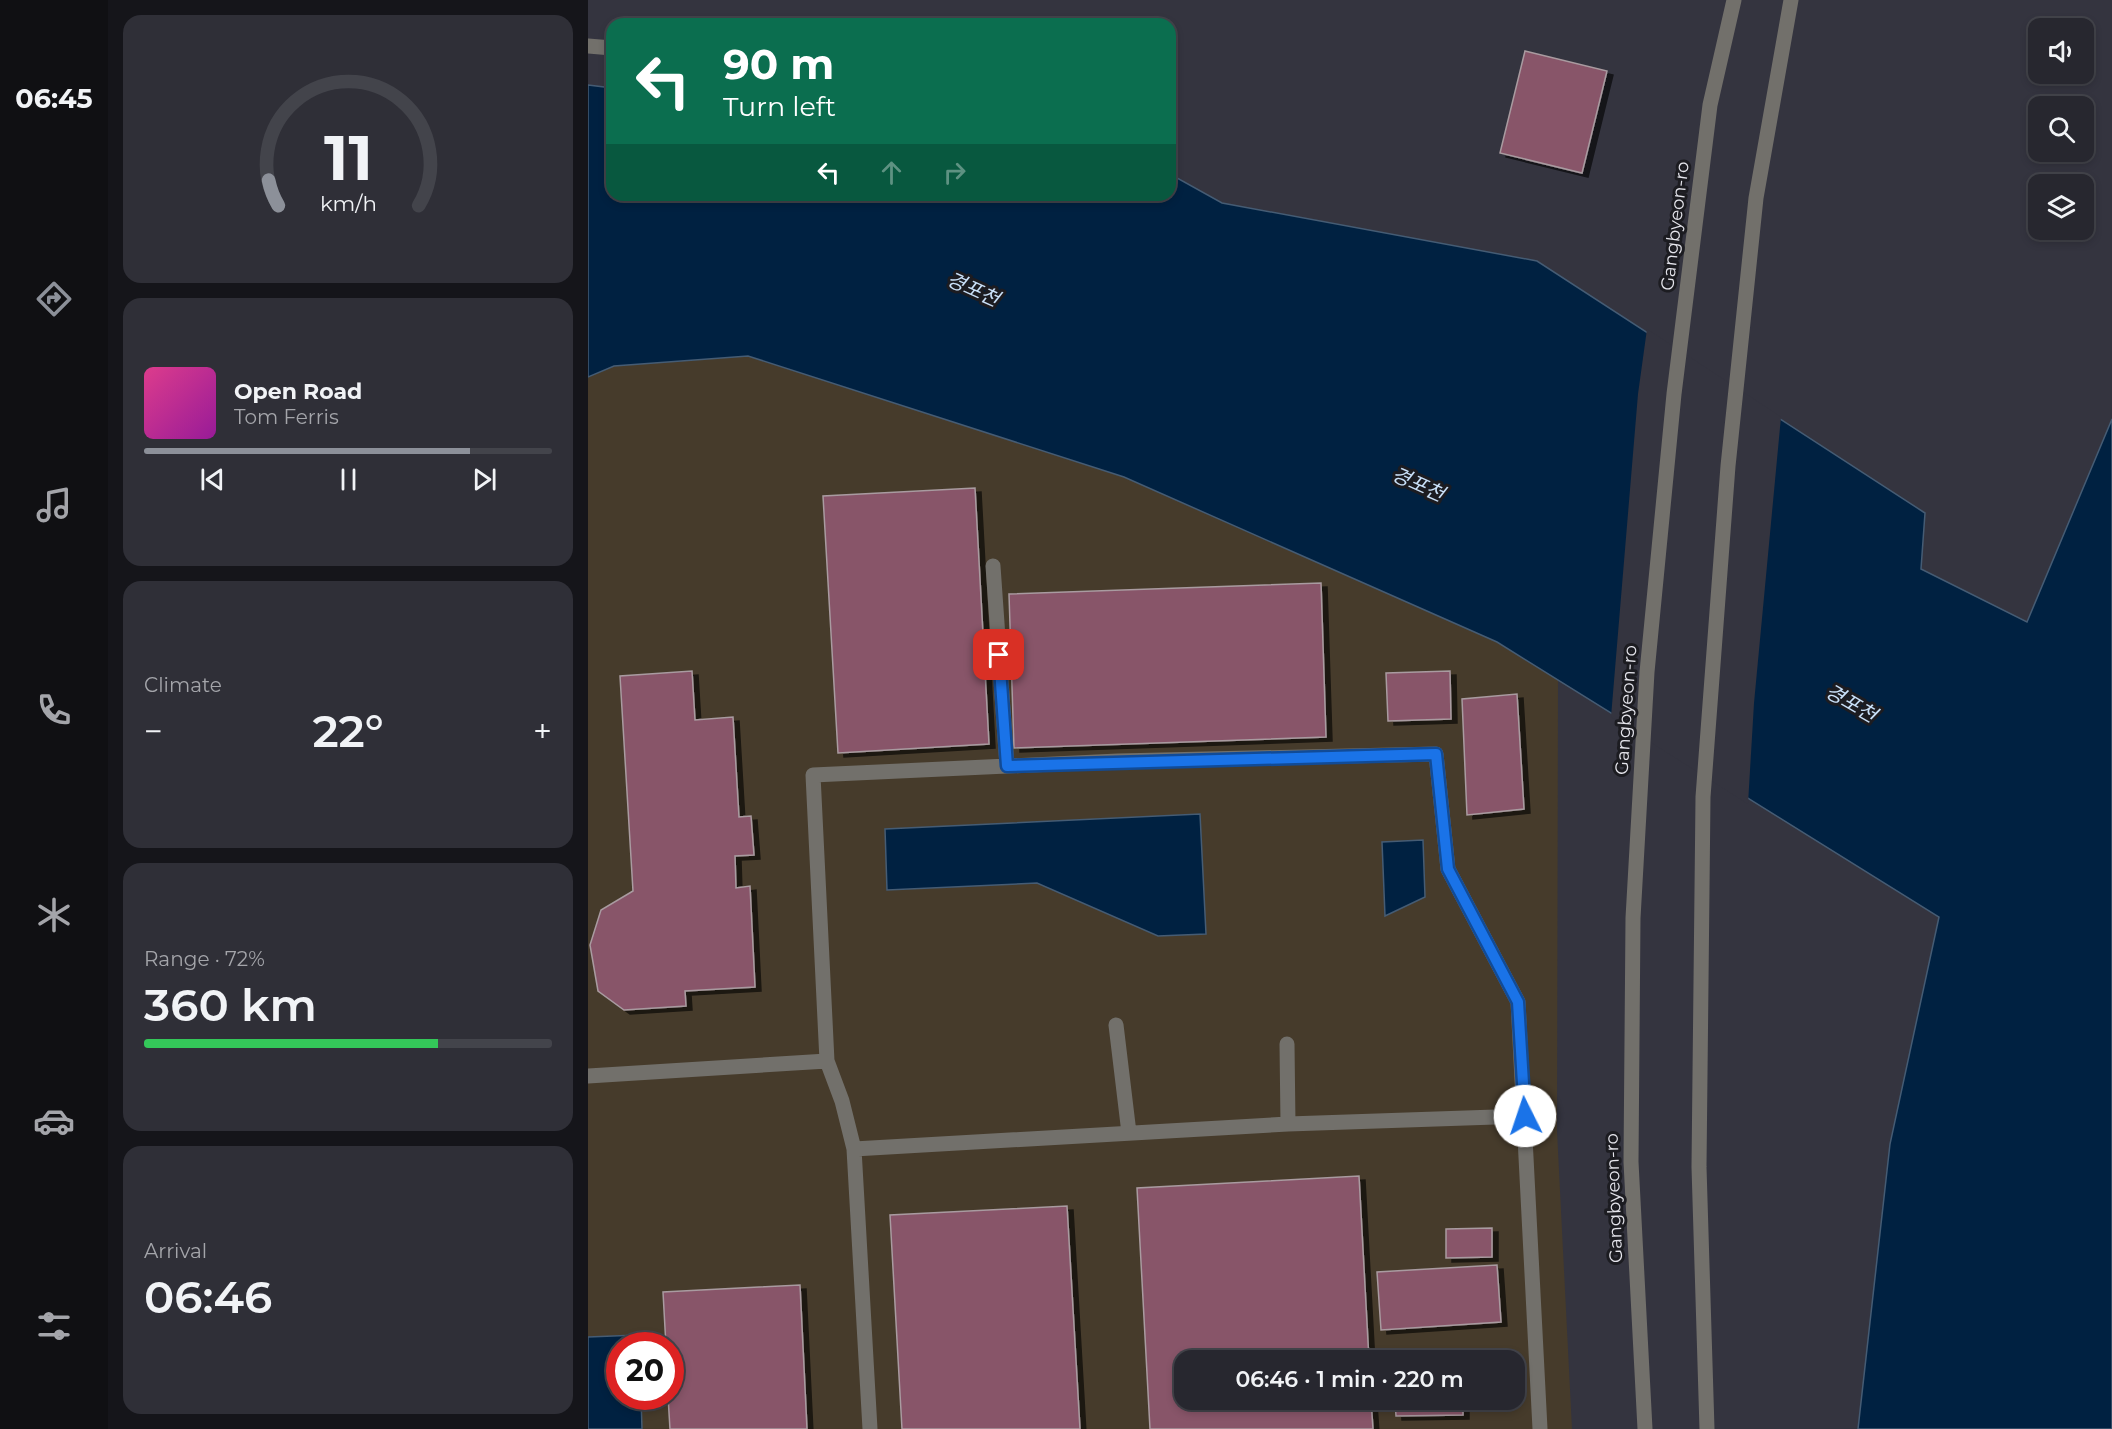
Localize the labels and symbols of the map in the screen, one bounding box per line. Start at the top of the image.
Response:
street label: Gangbyeon-ro [1656,160,1694,292]
water label: 경포천 [943,267,1005,312]
water label: 경포천 [1388,462,1450,507]
pin [973,629,1024,680]
street label: Gangbyeon-ro [1610,644,1642,776]
water label: 경포천 [1821,679,1883,728]
position arrow [1493,1084,1557,1148]
street label: Gangbyeon-ro [1601,1133,1627,1263]
speed limit sign: 20 [606,1332,684,1410]

